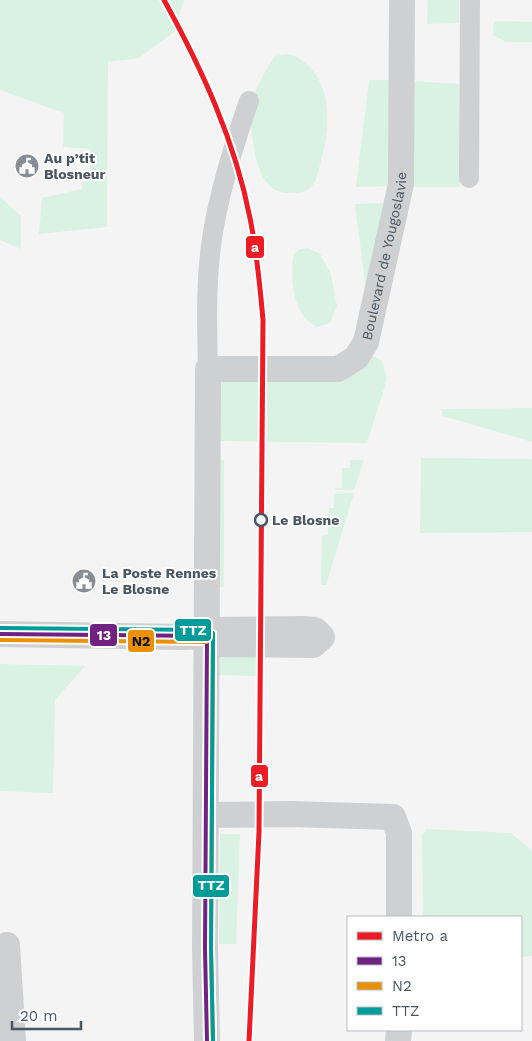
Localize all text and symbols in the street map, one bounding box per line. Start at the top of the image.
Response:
place label: Au p’tit Blosneur [44,150,105,182]
public building icon: Au p’tit Blosneur [14,153,40,179]
street label: Boulevard de Yougoslavie [359,172,409,342]
line badge: a [245,235,265,259]
text: a [251,239,260,255]
place label: Le Blosne [272,512,339,528]
marker: Le Blosne [254,513,268,527]
place label: La Poste Rennes Le Blosne [102,565,217,597]
public building icon: La Poste Rennes Le Blosne [71,568,97,594]
line badge: TTZ [174,618,212,642]
text: TTZ [179,622,207,638]
line badge: 13 [89,623,118,647]
text: 13 [97,627,111,643]
line badge: N2 [127,629,155,653]
text: N2 [132,633,150,649]
line badge: a [250,764,269,788]
text: a [255,768,264,784]
line badge: TTZ [192,874,230,898]
text: TTZ [197,877,225,893]
legend [347,916,522,1031]
text: Metro a [392,927,448,945]
text: 13 [392,952,407,970]
text: N2 [392,977,412,995]
scale bar [12,998,81,1030]
text: TTZ [392,1002,420,1020]
text: 20 m [20,1007,58,1025]

